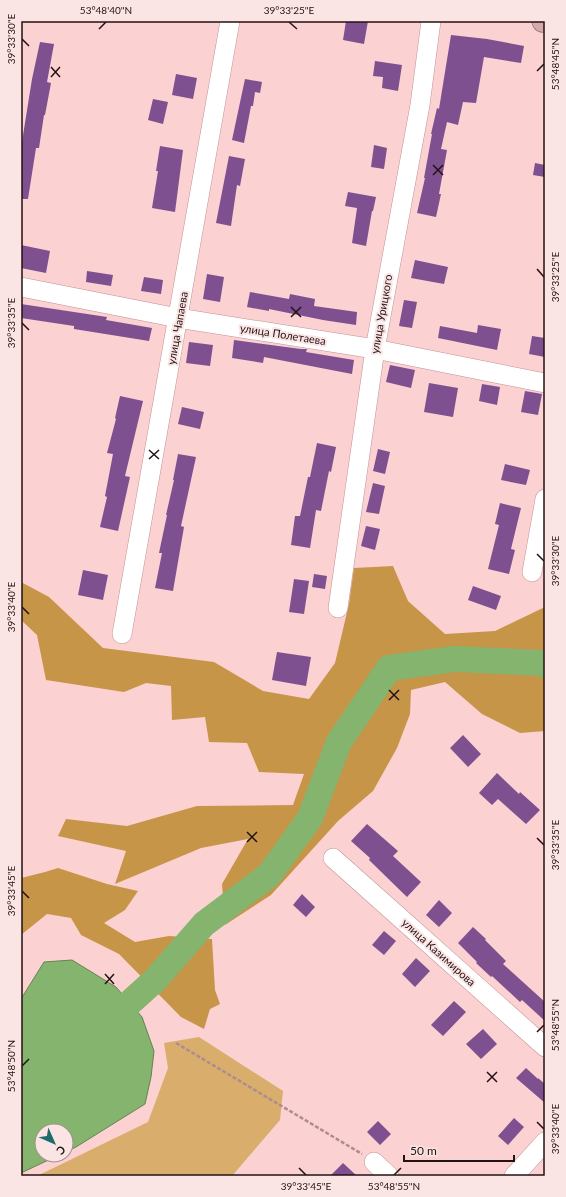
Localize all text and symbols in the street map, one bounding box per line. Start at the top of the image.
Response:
text: 53°48'40"N [80,4,132,16]
text: 39°33'25"E [264,4,314,16]
text: 39°33'30"E [5,14,17,64]
text: 53°48'45"N [549,38,561,90]
text: 39°33'25"E [549,252,561,302]
street label: улица Урицкого [368,273,394,355]
street label: улица Чапаева [164,291,190,365]
text: 39°33'35"E [5,298,17,348]
street label: улица Полетаева [239,321,327,347]
text: 39°33'30"E [549,536,561,586]
text: 39°33'40"E [5,582,17,632]
text: 39°33'35"E [549,820,561,870]
text: 39°33'45"E [5,866,17,916]
street label: улица Казимирова [400,916,478,988]
text: 53°48'55"N [549,999,561,1051]
text: 53°48'50"N [5,1040,17,1092]
text: 39°33'40"E [549,1104,561,1154]
north arrow [34,1123,74,1163]
scale bar [404,1137,514,1163]
text: С [54,1143,69,1158]
text: 50 m [410,1143,437,1158]
text: 39°33'45"E [281,1180,331,1192]
text: 53°48'55"N [368,1180,420,1192]

